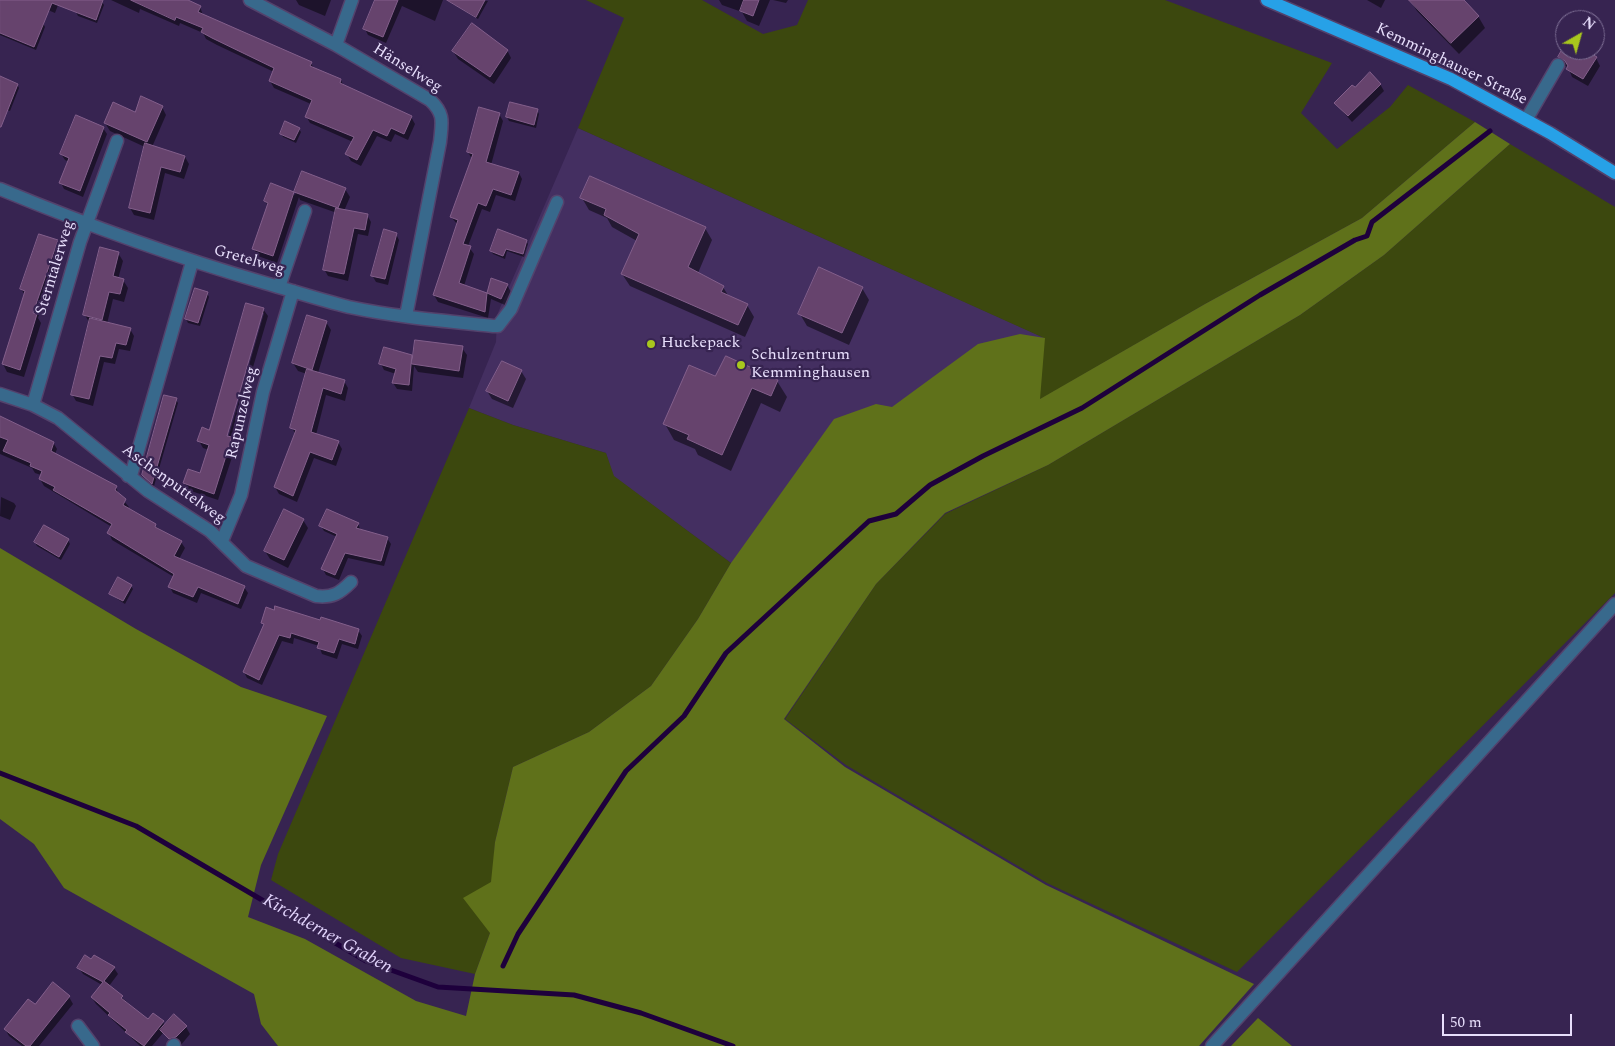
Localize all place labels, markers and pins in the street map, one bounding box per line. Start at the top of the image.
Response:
place label: Huckepack [661,334,741,354]
marker: Huckepack [645,338,657,350]
place label: Schulzentrum Kemminghausen [751,346,870,384]
marker: Schulzentrum Kemminghausen [735,359,747,371]

